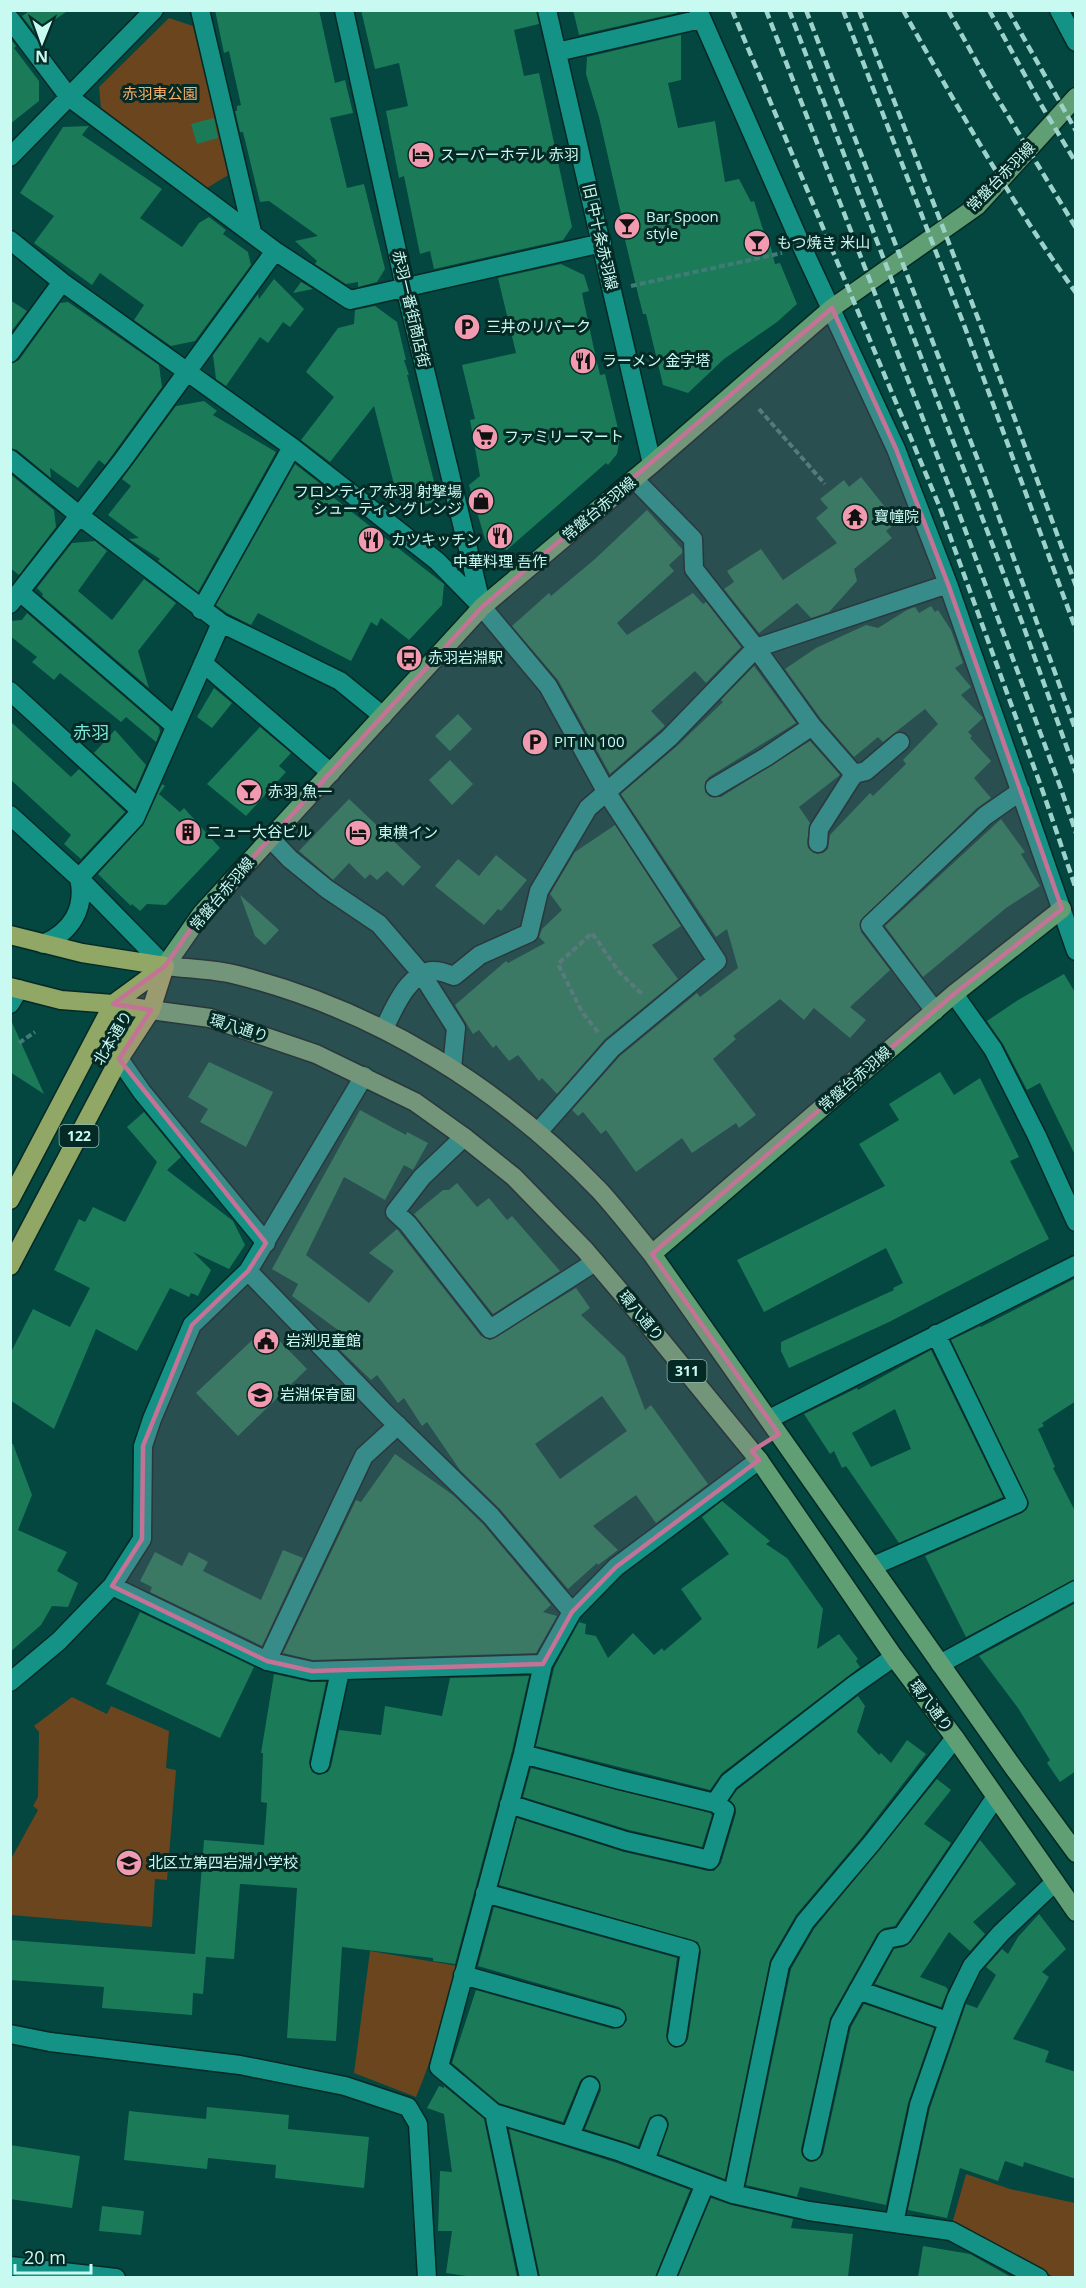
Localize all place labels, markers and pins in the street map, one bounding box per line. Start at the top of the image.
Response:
hotel icon: スーパーホテル 赤羽 [406,140,436,170]
place label: スーパーホテル 赤羽 [440,144,579,164]
place label: Bar Spoon style [646,206,719,243]
bar icon: Bar Spoon style [612,211,642,241]
bar icon: もつ焼き 米山 [742,228,772,258]
place label: もつ焼き 米山 [777,232,870,252]
parking icon: 三井のリパーク [452,312,482,342]
place label: 三井のリパーク [486,316,591,336]
restaurant icon: ラーメン 金字塔 [568,346,598,376]
place label: ラーメン 金字塔 [602,350,710,370]
supermarket icon: ファミリーマート [470,422,500,452]
place label: ファミリーマート [504,426,624,446]
place label: フロンティア赤羽 射撃場 シューティングレンジ [294,481,462,518]
shop icon: フロンティア赤羽 射撃場 シューティングレンジ [466,486,496,516]
temple icon: 寶幢院 [840,502,870,532]
place label: 寶幢院 [874,506,919,526]
restaurant icon: 中華料理 吾作 [485,521,515,551]
restaurant icon: カツキッチン [356,525,386,555]
place label: カツキッチン [391,529,481,549]
place label: 中華料理 吾作 [453,551,547,571]
bus stop icon: 赤羽岩淵駅 [394,643,424,673]
place label: 赤羽岩淵駅 [428,647,503,667]
parking icon: PIT IN 100 [520,727,550,757]
place label: PIT IN 100 [554,731,624,751]
bar icon: 赤羽 魚一 [234,777,264,807]
place label: 赤羽 魚一 [268,781,332,801]
building icon: ニュー大谷ビル [173,817,203,847]
hotel icon: 東横イン [343,818,373,848]
place label: ニュー大谷ビル [207,821,312,841]
place label: 東横イン [378,822,438,842]
public building icon: 岩渕児童館 [251,1326,281,1356]
place label: 岩渕児童館 [286,1330,361,1350]
school or university icon: 岩淵保育園 [245,1380,275,1410]
place label: 岩淵保育園 [280,1384,355,1404]
school or university icon: 北区立第四岩淵小学校 [114,1848,144,1878]
place label: 北区立第四岩淵小学校 [148,1852,298,1872]

